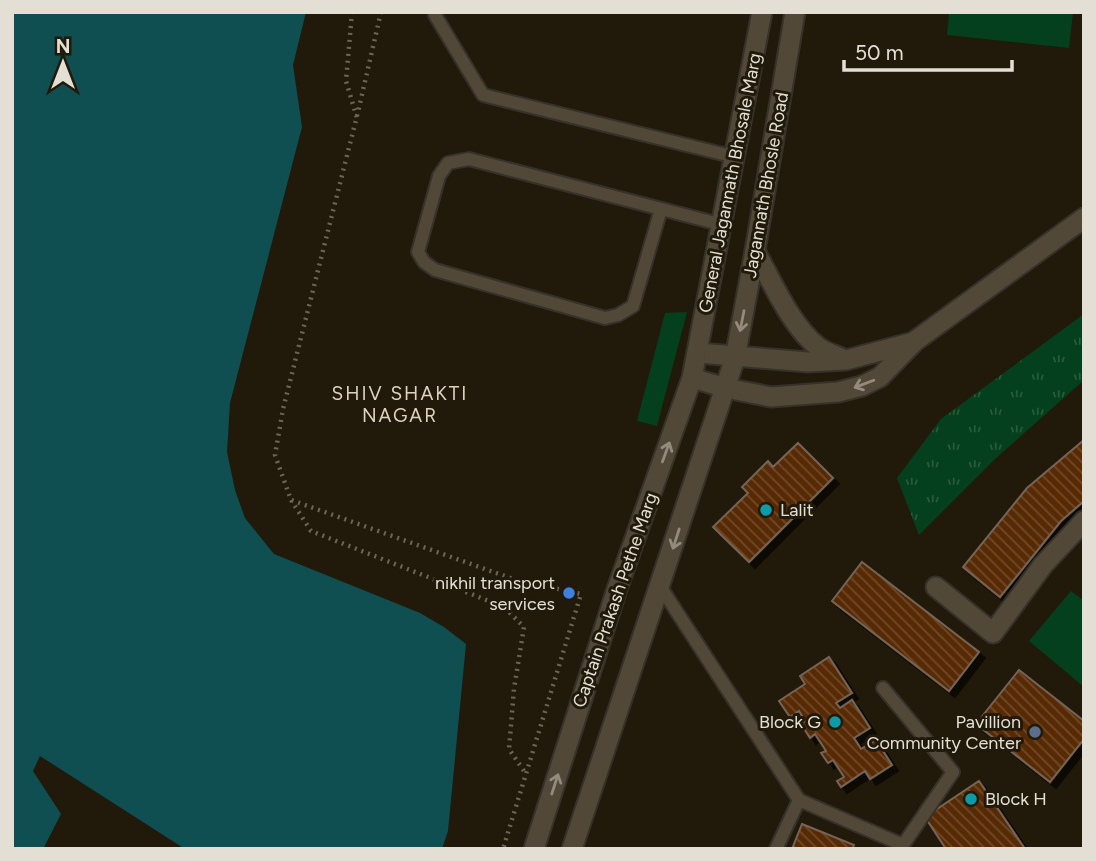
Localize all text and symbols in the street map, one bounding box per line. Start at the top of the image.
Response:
north arrow [28,28,98,98]
scale bar [844,28,1012,72]
text: N [56,35,70,58]
text: 50 m [855,40,904,65]
street label: General Jagannath Bhosale Marg [694,51,766,315]
street label: Jagannath Bhosle Road [739,90,793,280]
one-way arrow [734,309,748,332]
one-way arrow [853,379,875,392]
district label: SHIV SHAKTI NAGAR [332,382,468,427]
one-way arrow [661,441,673,463]
street label: Captain Prakash Pethe Marg [568,490,662,710]
place label: Lalit [780,499,814,521]
marker: Lalit [758,502,774,518]
one-way arrow [668,528,681,550]
place label: nikhil transport services [435,572,555,615]
marker: nikhil transport services [561,585,577,601]
place label: Block G [759,711,821,733]
place label: Pavillion Community Center [866,711,1021,754]
marker: Block G [827,714,843,730]
marker: Pavillion Community Center [1027,724,1043,740]
one-way arrow [550,773,562,795]
place label: Block H [985,788,1047,810]
marker: Block H [963,791,979,807]

